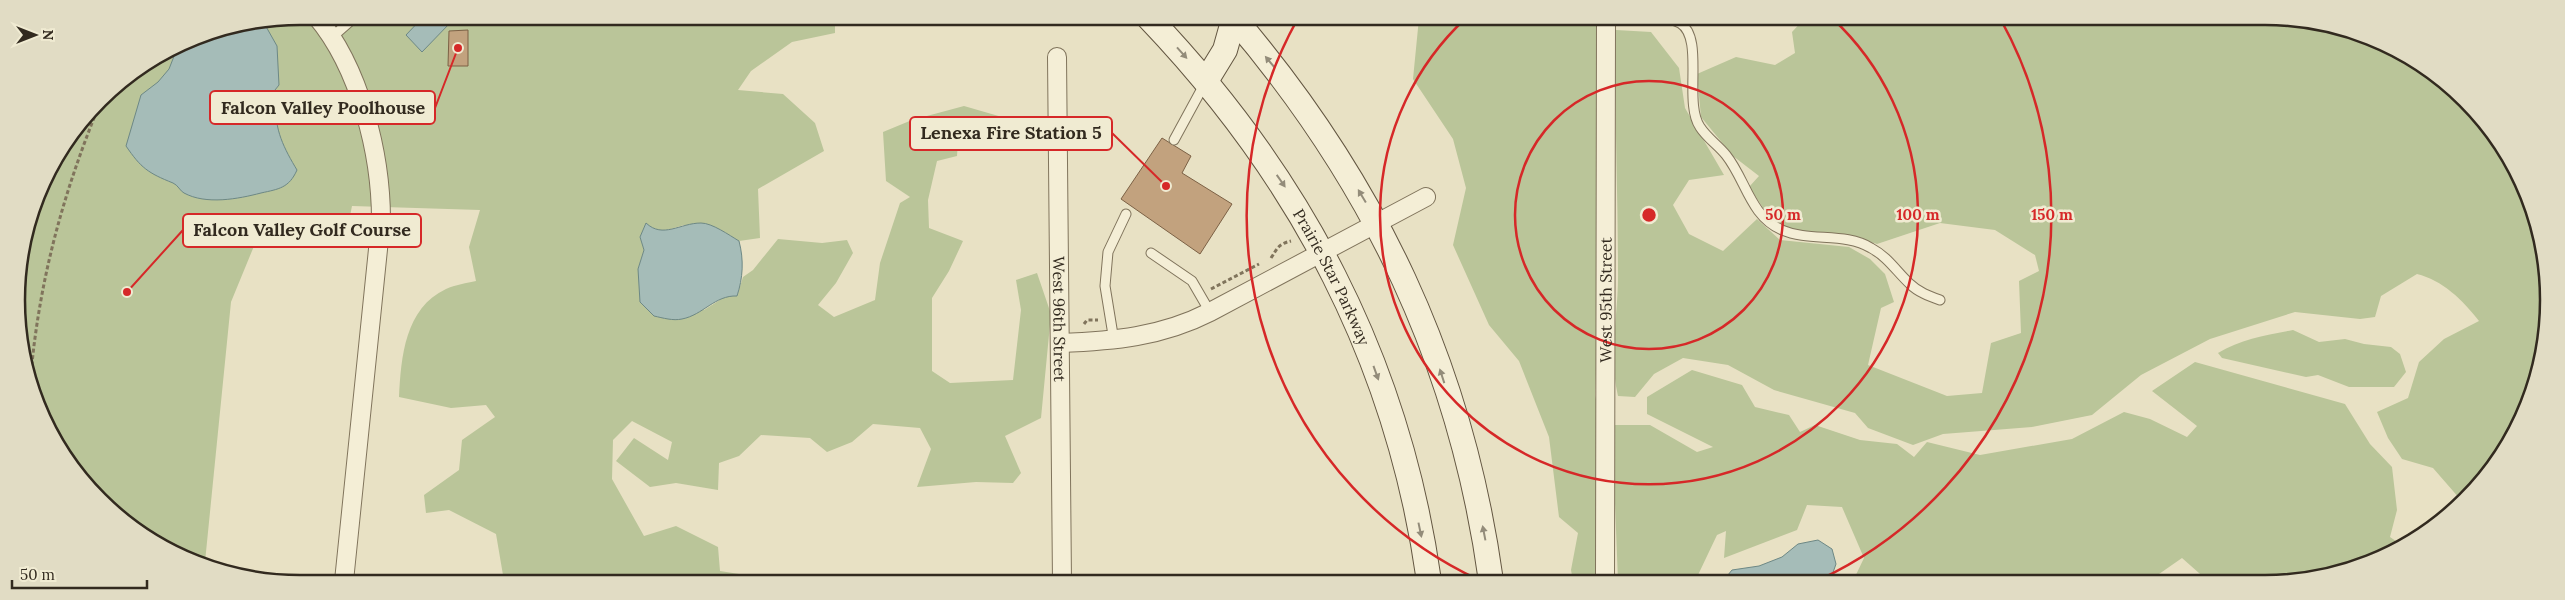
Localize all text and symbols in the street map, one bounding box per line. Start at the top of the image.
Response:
north arrow [10,10,60,60]
text: N [39,30,57,41]
one-way arrow [1176,46,1187,59]
one-way arrow [1265,56,1276,69]
callout: Falcon Valley Poolhouse [210,91,435,124]
text: Falcon Valley Poolhouse [221,96,426,119]
callout: Lenexa Fire Station 5 [910,117,1112,150]
text: Lenexa Fire Station 5 [920,121,1102,144]
one-way arrow [1276,175,1286,188]
one-way arrow [1357,190,1366,203]
street label: Prairie Star Parkway [1289,205,1375,349]
text: 50 m [1765,205,1801,224]
text: 100 m [1897,205,1940,224]
text: 150 m [2031,205,2073,224]
centre of rings [1640,206,1658,224]
callout: Falcon Valley Golf Course [183,214,421,247]
text: Falcon Valley Golf Course [193,218,411,241]
street label: West 95th Street [1595,237,1616,363]
street label: West 96th Street [1049,256,1070,383]
one-way arrow [1373,366,1380,381]
one-way arrow [1438,368,1446,383]
one-way arrow [1416,522,1424,537]
one-way arrow [1480,526,1488,541]
scale bar [12,558,148,590]
text: 50 m [20,565,55,584]

